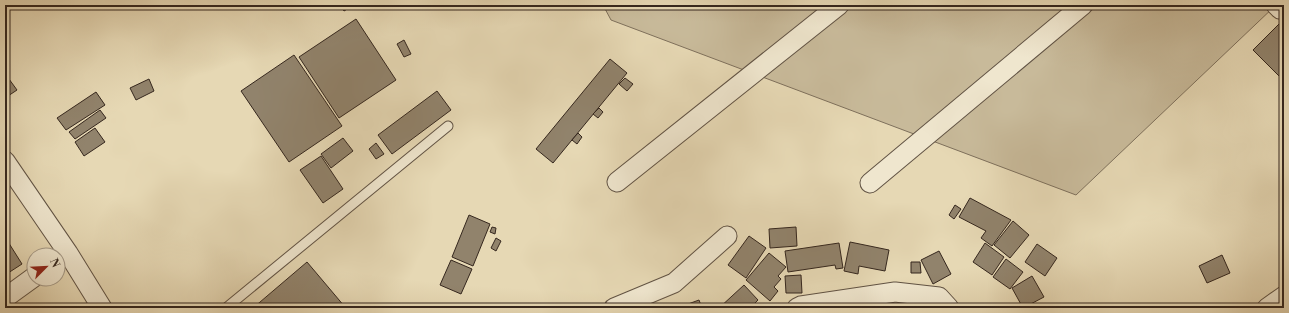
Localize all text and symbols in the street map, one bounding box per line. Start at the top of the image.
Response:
north arrow [26,247,66,287]
text: N [46,257,63,270]

